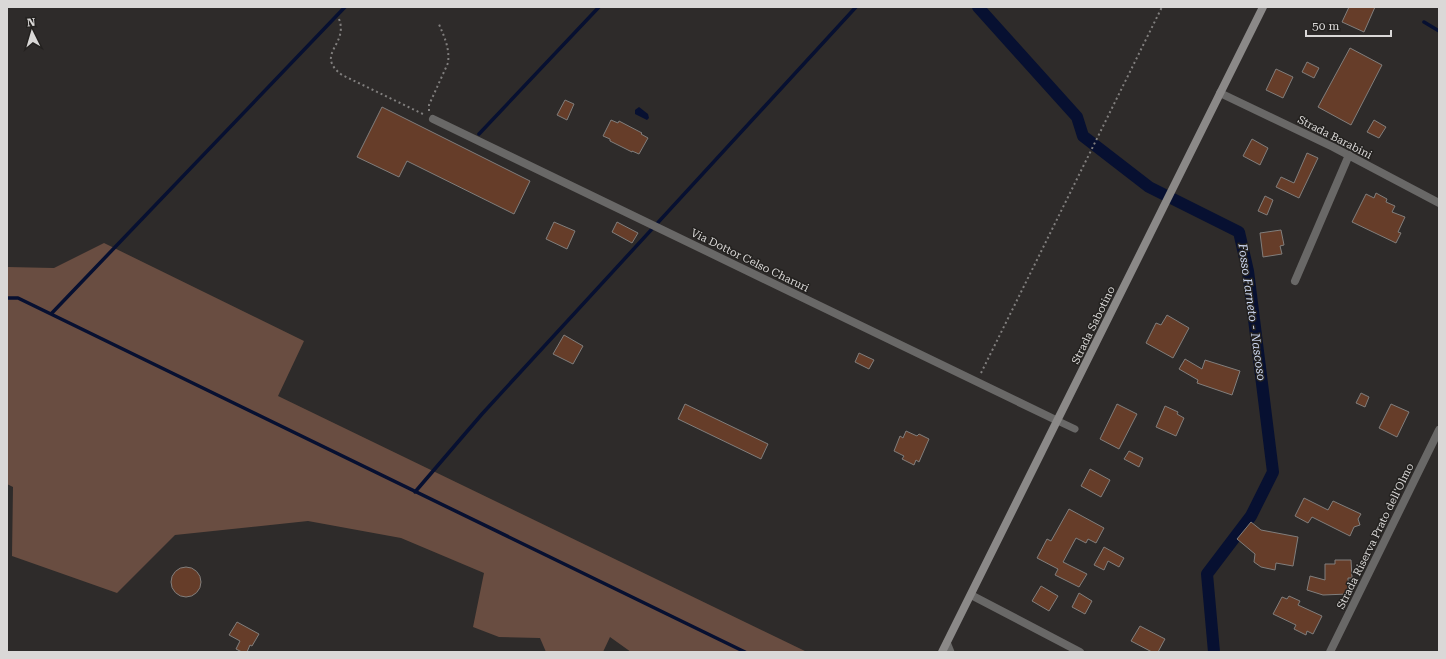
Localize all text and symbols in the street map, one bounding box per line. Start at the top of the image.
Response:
north arrow [12,12,52,52]
scale bar [1306,12,1391,38]
text: N [26,16,36,29]
text: 50 m [1312,19,1339,33]
street label: Strada Barabini [1295,113,1375,162]
street label: Via Dottor Celso Charuri [689,226,811,295]
water label: Fosso Farneto - Nascoso [1235,241,1269,382]
street label: Strada Sabotino [1069,284,1118,366]
street label: Strada Riserva Prato dell'Olmo [1334,461,1417,611]

